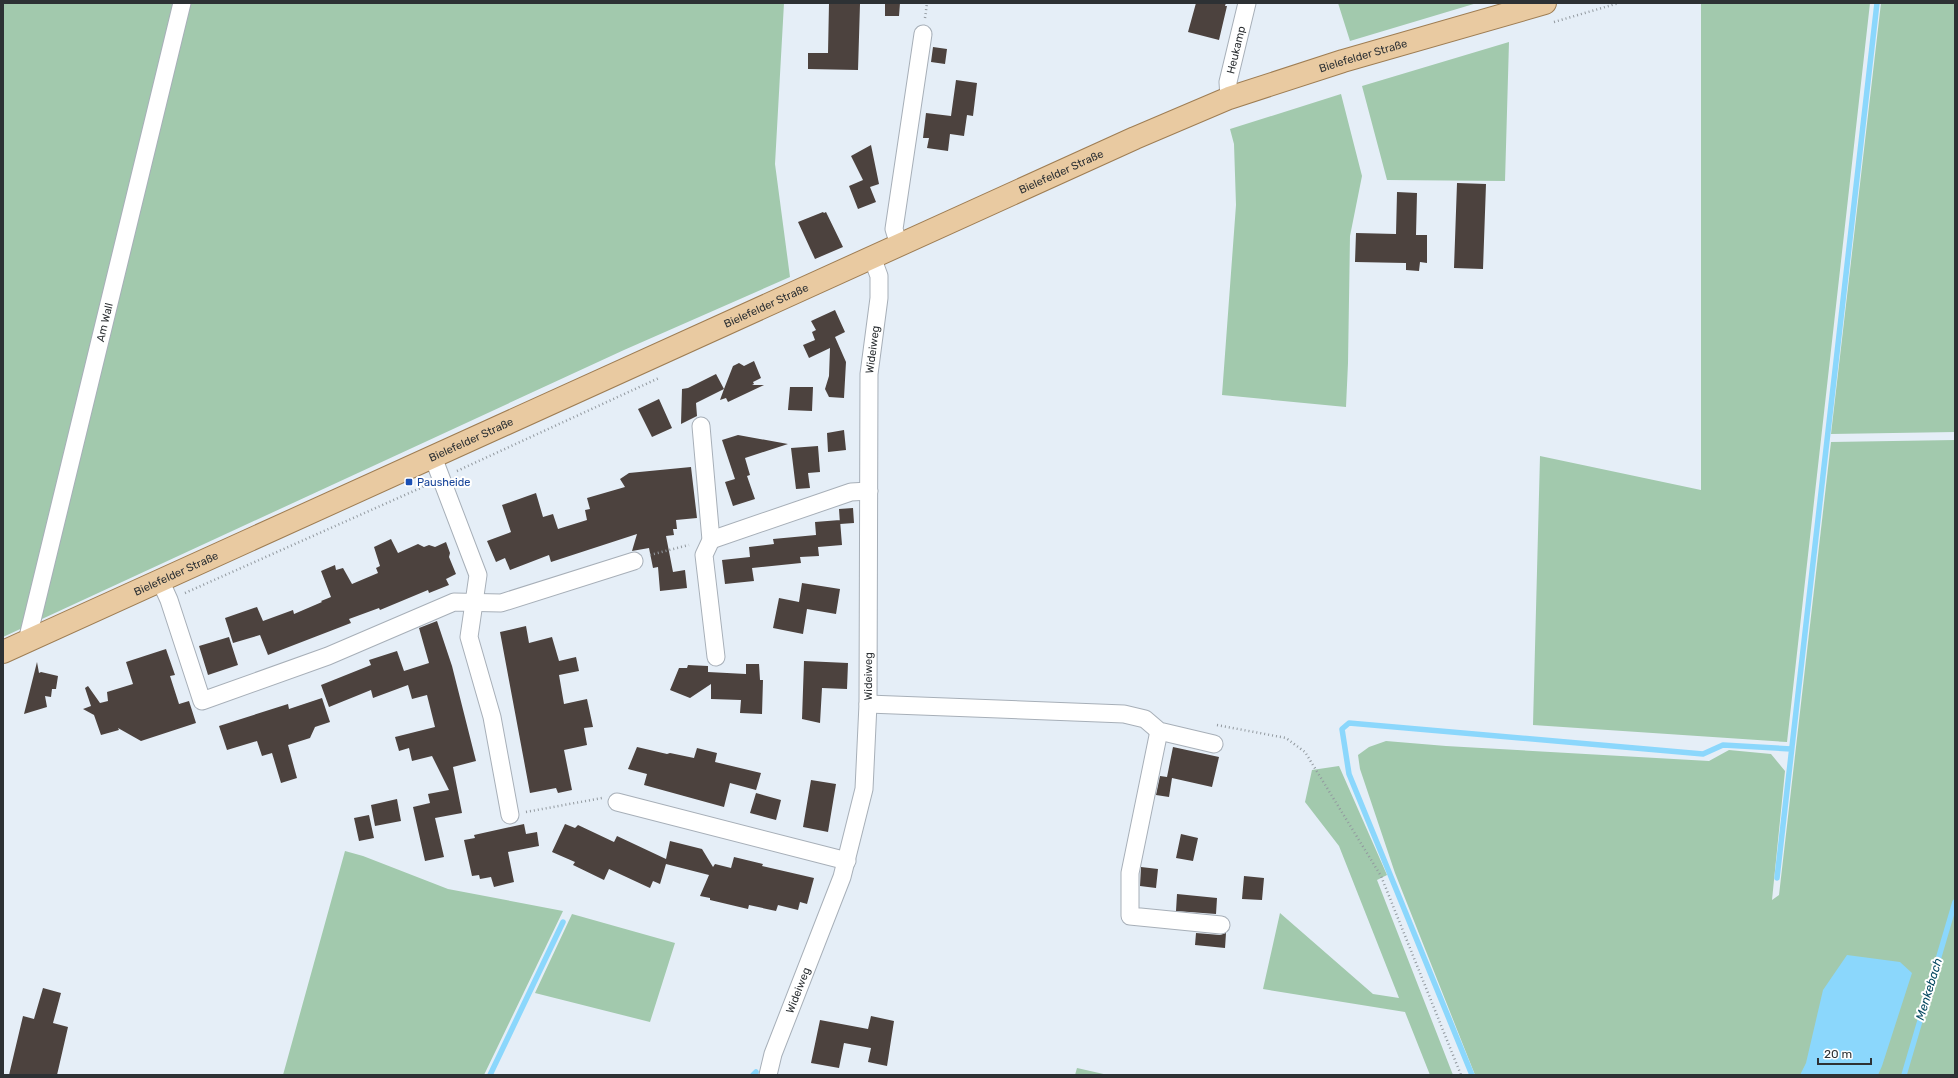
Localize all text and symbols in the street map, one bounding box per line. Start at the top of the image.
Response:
street label: Heukamp [1224,25,1248,75]
street label: Bielefelder Straße [1317,37,1409,75]
street label: Bielefelder Straße [1017,147,1106,197]
street label: Bielefelder Straße [722,281,811,331]
street label: Am Wall [94,302,116,343]
street label: Wideiweg [863,325,882,374]
street label: Bielefelder Straße [427,415,515,465]
place label: Pausheide [417,476,470,489]
marker: Pausheide [404,477,414,487]
street label: Bielefelder Straße [132,549,220,599]
street label: Wideiweg [862,652,875,701]
water label: Menkebach [1913,956,1945,1022]
street label: Wideiweg [783,966,813,1015]
scale bar [1818,1040,1871,1066]
text: 20 m [1824,1047,1852,1061]

